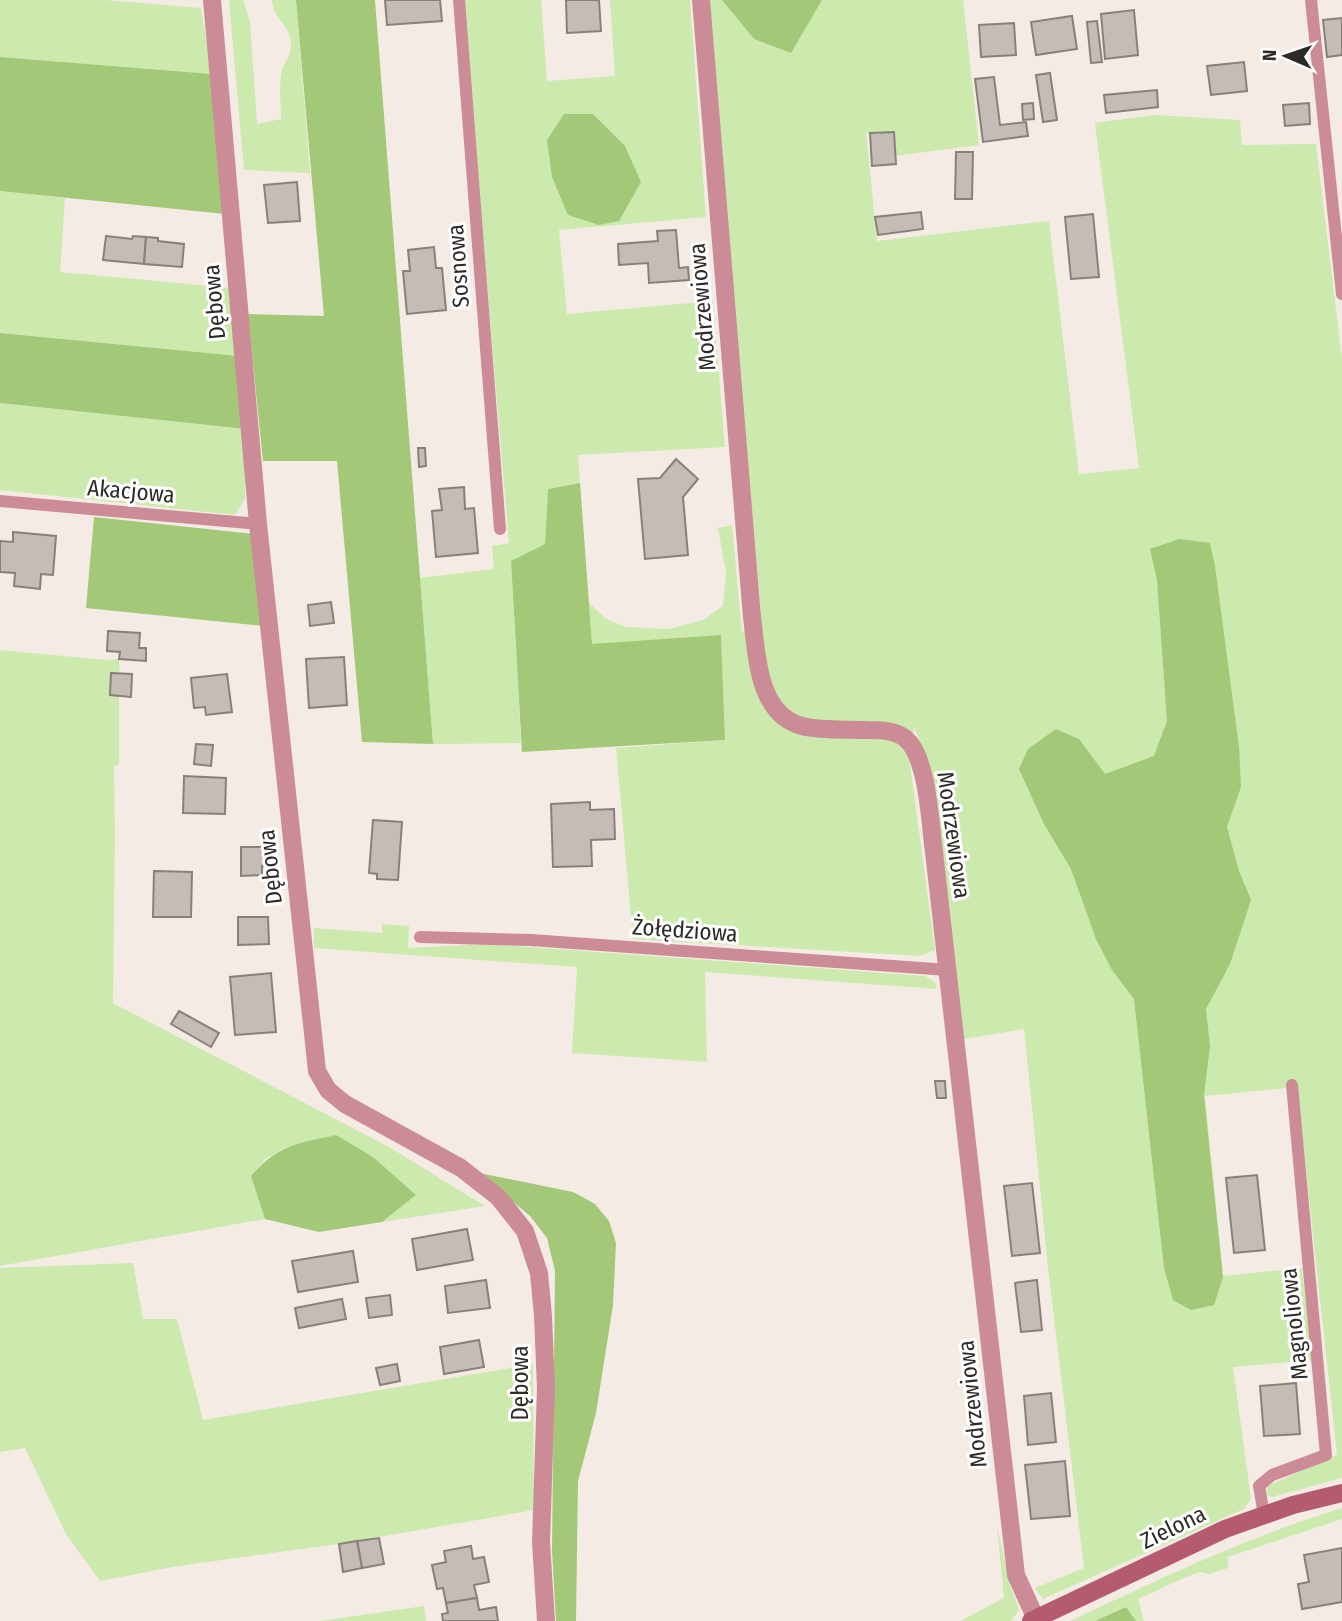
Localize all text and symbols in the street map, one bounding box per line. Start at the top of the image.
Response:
north arrow [1251,21,1321,91]
text: N [1258,49,1281,62]
street label: Sosnowa [441,223,475,309]
street label: Modrzewiowa [682,242,722,372]
street label: Dębowa [197,263,231,341]
street label: Akacjowa [86,473,176,509]
street label: Modrzewiowa [931,770,977,900]
street label: Dębowa [252,828,288,906]
street label: Żołędziowa [631,912,739,948]
street label: Magnoliowa [1274,1267,1314,1381]
street label: Modrzewiowa [951,1339,993,1469]
street label: Dębowa [506,1345,534,1421]
street label: Zielona [1136,1499,1210,1555]

